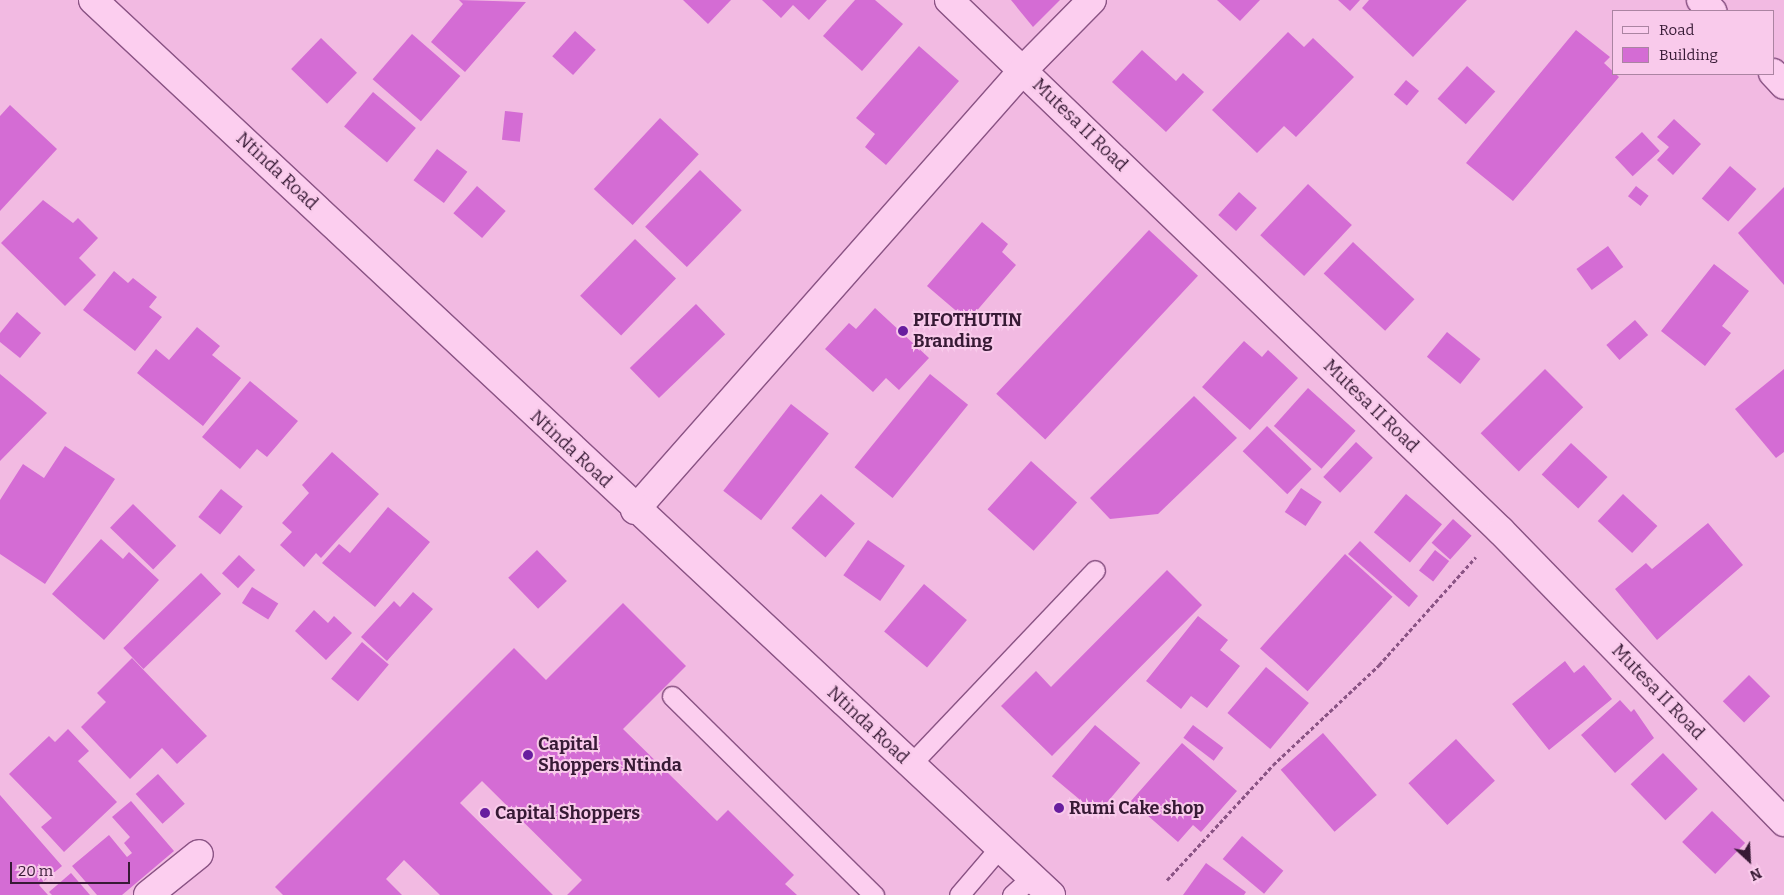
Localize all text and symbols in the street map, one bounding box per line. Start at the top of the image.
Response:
legend [1612,10,1774,75]
text: Road [1659,21,1694,39]
text: Building [1659,46,1718,64]
street label: Mutesa II Road [1028,74,1132,176]
street label: Ntinda Road [232,128,322,214]
place label: PIFOTHUTIN Branding [913,310,1022,352]
marker: PIFOTHUTIN Branding [897,325,909,337]
street label: Mutesa II Road [1319,355,1423,457]
street label: Ntinda Road [526,406,616,492]
street label: Mutesa II Road [1607,640,1709,744]
street label: Ntinda Road [823,682,913,768]
place label: Capital Shoppers Ntinda [538,734,682,776]
marker: Capital Shoppers Ntinda [522,749,534,761]
place label: Rumi Cake shop [1069,797,1204,819]
place label: Capital Shoppers [495,802,640,824]
marker: Rumi Cake shop [1053,802,1065,814]
marker: Capital Shoppers [479,807,491,819]
north arrow [1724,835,1774,885]
scale bar [12,852,132,884]
text: 20 m [18,862,53,880]
text: N [1747,864,1764,884]

